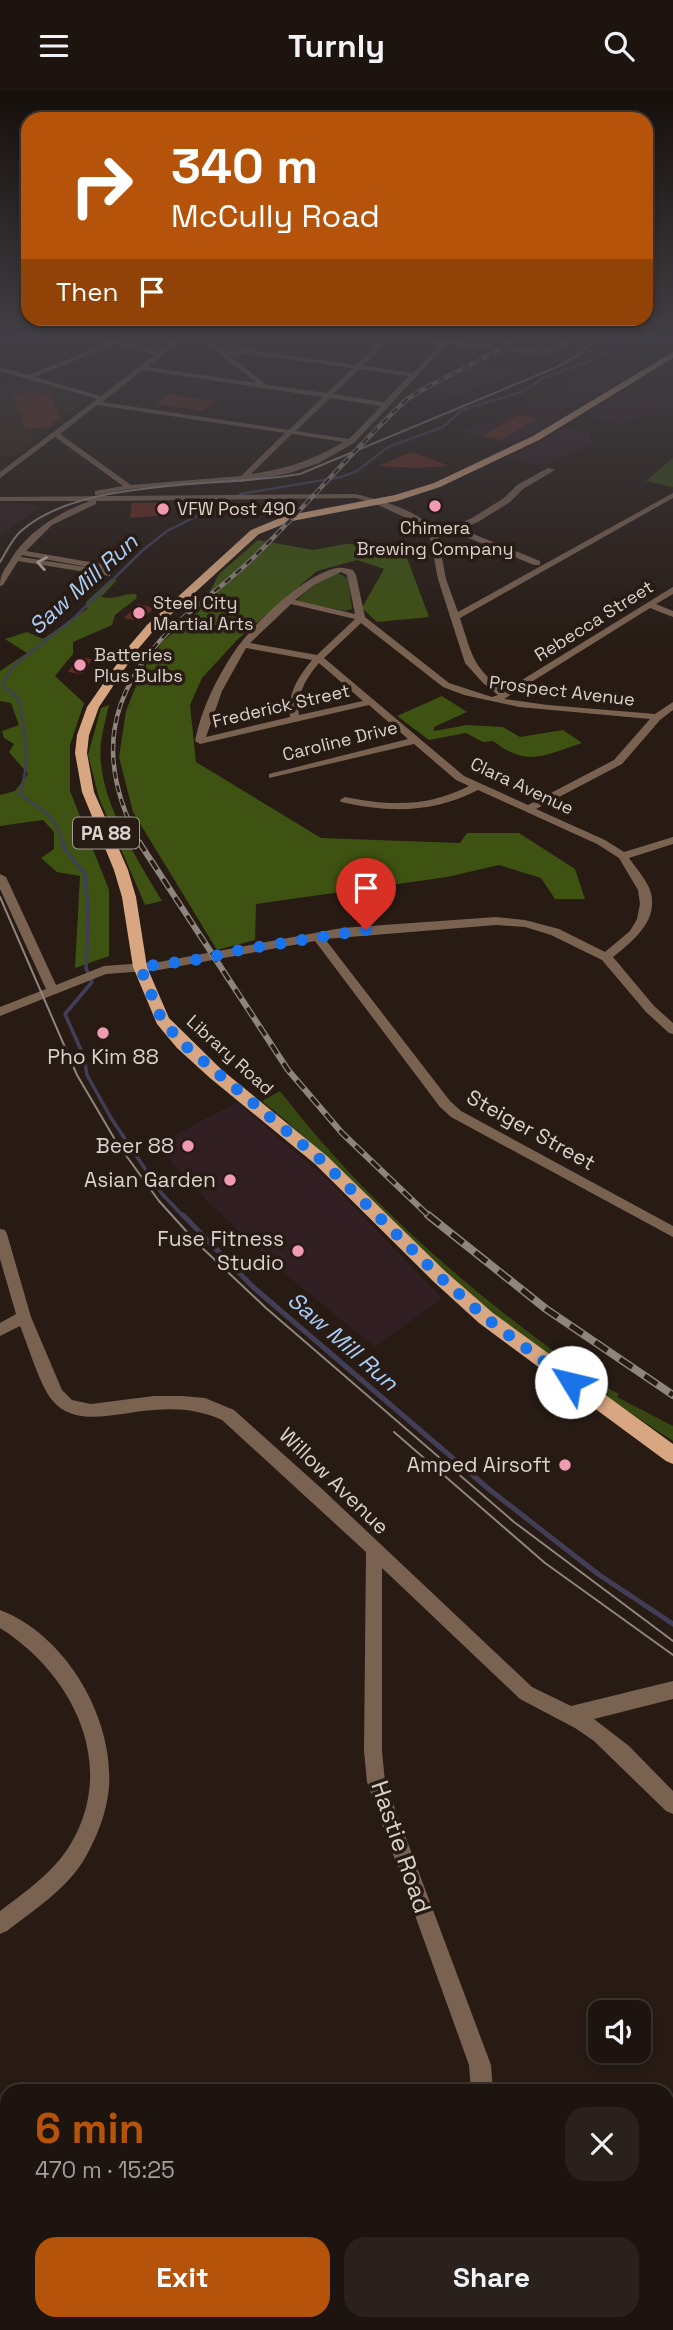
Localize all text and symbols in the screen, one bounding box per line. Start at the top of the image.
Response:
text: Turnly [288,26,385,66]
icon: menu [35,27,73,65]
icon: search [600,27,638,65]
text: 340 m [171,135,318,197]
icon: right [56,140,147,231]
text: McCully Road [171,196,380,236]
icon: arrive [133,273,171,311]
text: Then [56,275,119,309]
place label: VFW Post 490 [177,497,296,520]
marker: Chimera Brewing Company [427,498,443,514]
marker: VFW Post 490 [155,501,171,517]
place label: Chimera Brewing Company [357,516,513,560]
water label: Saw Mill Run [22,526,145,641]
one-way arrow [36,556,48,571]
street label: Rebecca Street [530,575,657,666]
place label: Steel City Martial Arts [153,591,253,635]
marker: Steel City Martial Arts [131,605,147,621]
place label: Batteries Plus Bulbs [94,643,183,687]
marker: Batteries Plus Bulbs [72,657,88,673]
street label: Prospect Avenue [488,670,636,711]
street label: Frederick Street [210,679,352,733]
street label: Caroline Drive [280,715,400,766]
street label: Clara Avenue [467,752,577,819]
road number: PA 88 [73,817,139,849]
pin [336,858,396,930]
icon: arrive [347,869,385,907]
street label: Library Road [182,1010,279,1100]
marker: Pho Kim 88 [95,1025,111,1041]
place label: Pho Kim 88 [47,1043,159,1070]
street label: Steiger Street [462,1083,600,1176]
place label: Beer 88 [96,1132,174,1159]
marker: Beer 88 [180,1138,196,1154]
place label: Asian Garden [84,1166,216,1193]
marker: Asian Garden [222,1172,238,1188]
place label: Fuse Fitness Studio [157,1225,284,1276]
marker: Fuse Fitness Studio [290,1243,306,1259]
water label: Saw Mill Run [282,1285,405,1398]
position arrow [534,1345,608,1419]
street label: Willow Avenue [274,1421,395,1540]
place label: Amped Airsoft [407,1451,551,1478]
marker: Amped Airsoft [557,1457,573,1473]
street label: Hastie Road [364,1777,439,1917]
map controls [588,2000,651,2063]
button: sound [588,2000,651,2063]
text: 6 min [35,2102,145,2155]
button: close [565,2107,639,2181]
text: 470 m · 15:25 [35,2155,175,2185]
button: Exit [35,2237,330,2317]
button: Share [344,2237,639,2317]

